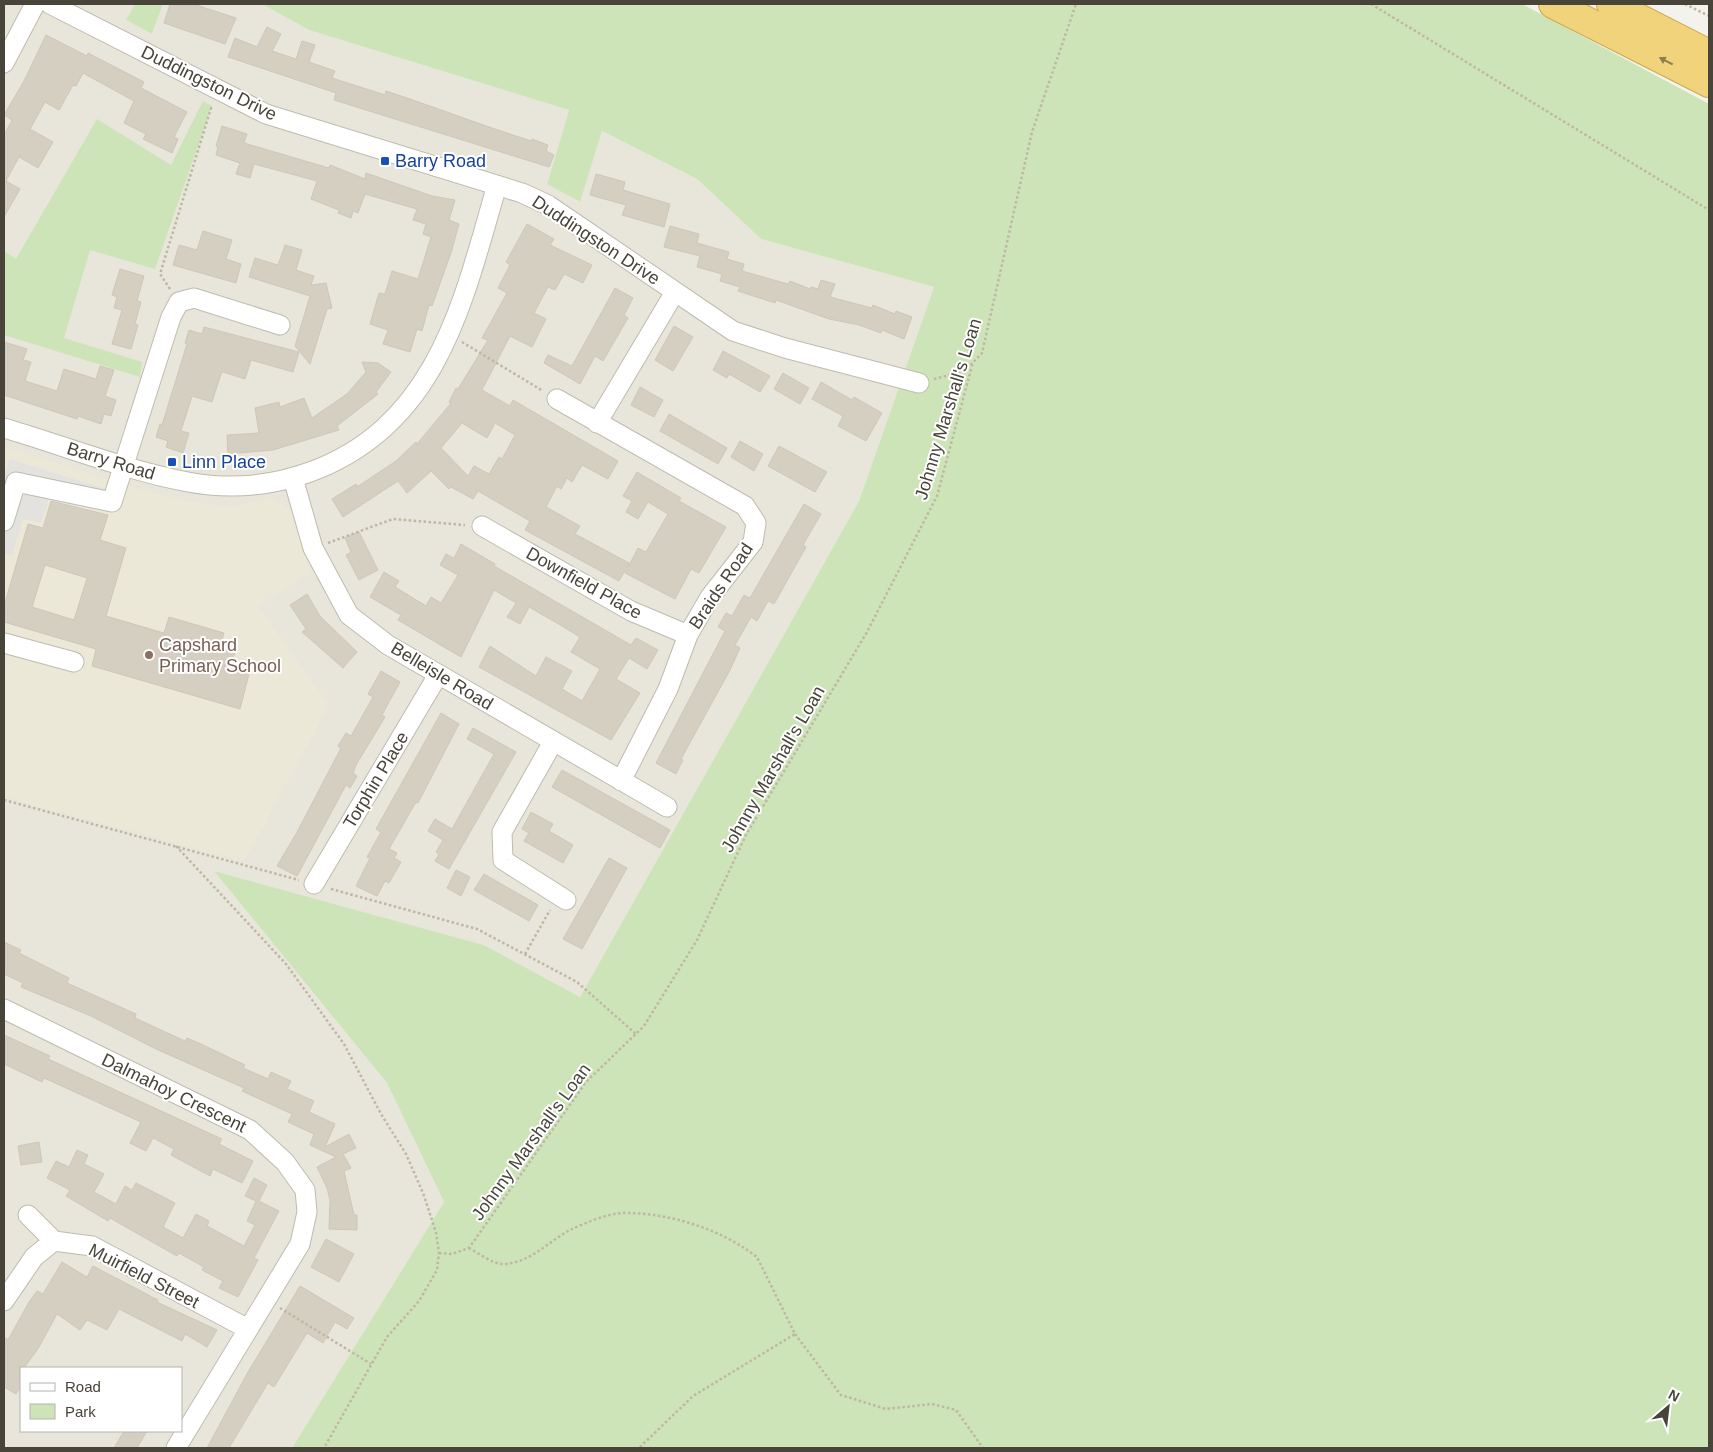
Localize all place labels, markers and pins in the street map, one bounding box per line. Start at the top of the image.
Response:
place label: Barry Road [395,151,486,171]
marker: Barry Road [379,155,391,167]
place label: Linn Place [182,452,266,472]
marker: Linn Place [166,456,178,468]
place label: Capshard Primary School [159,635,281,676]
marker: Capshard Primary School [143,649,155,661]

